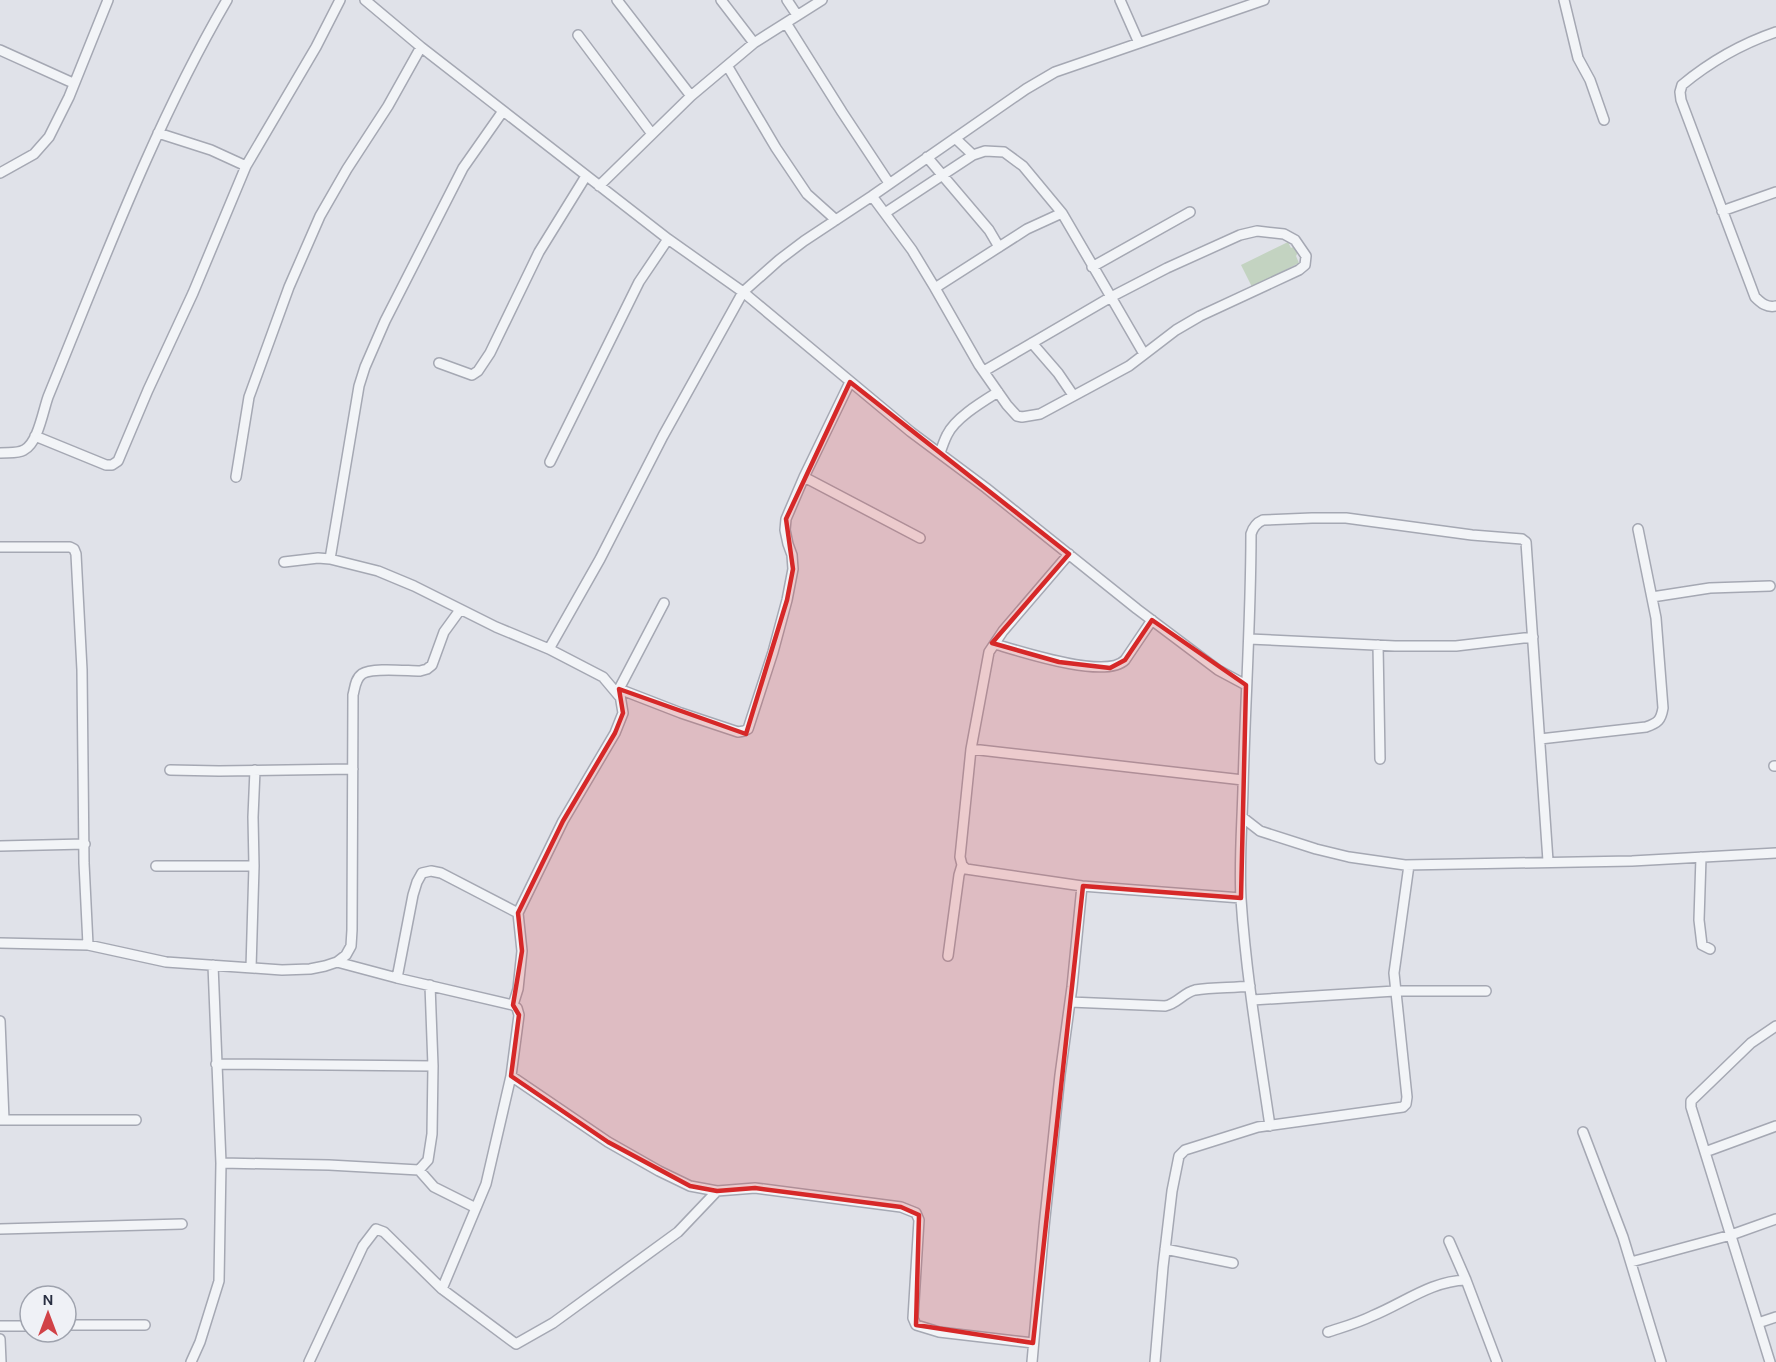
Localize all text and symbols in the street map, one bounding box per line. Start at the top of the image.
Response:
north arrow [18,1284,78,1344]
text: N [42,1290,54,1309]

